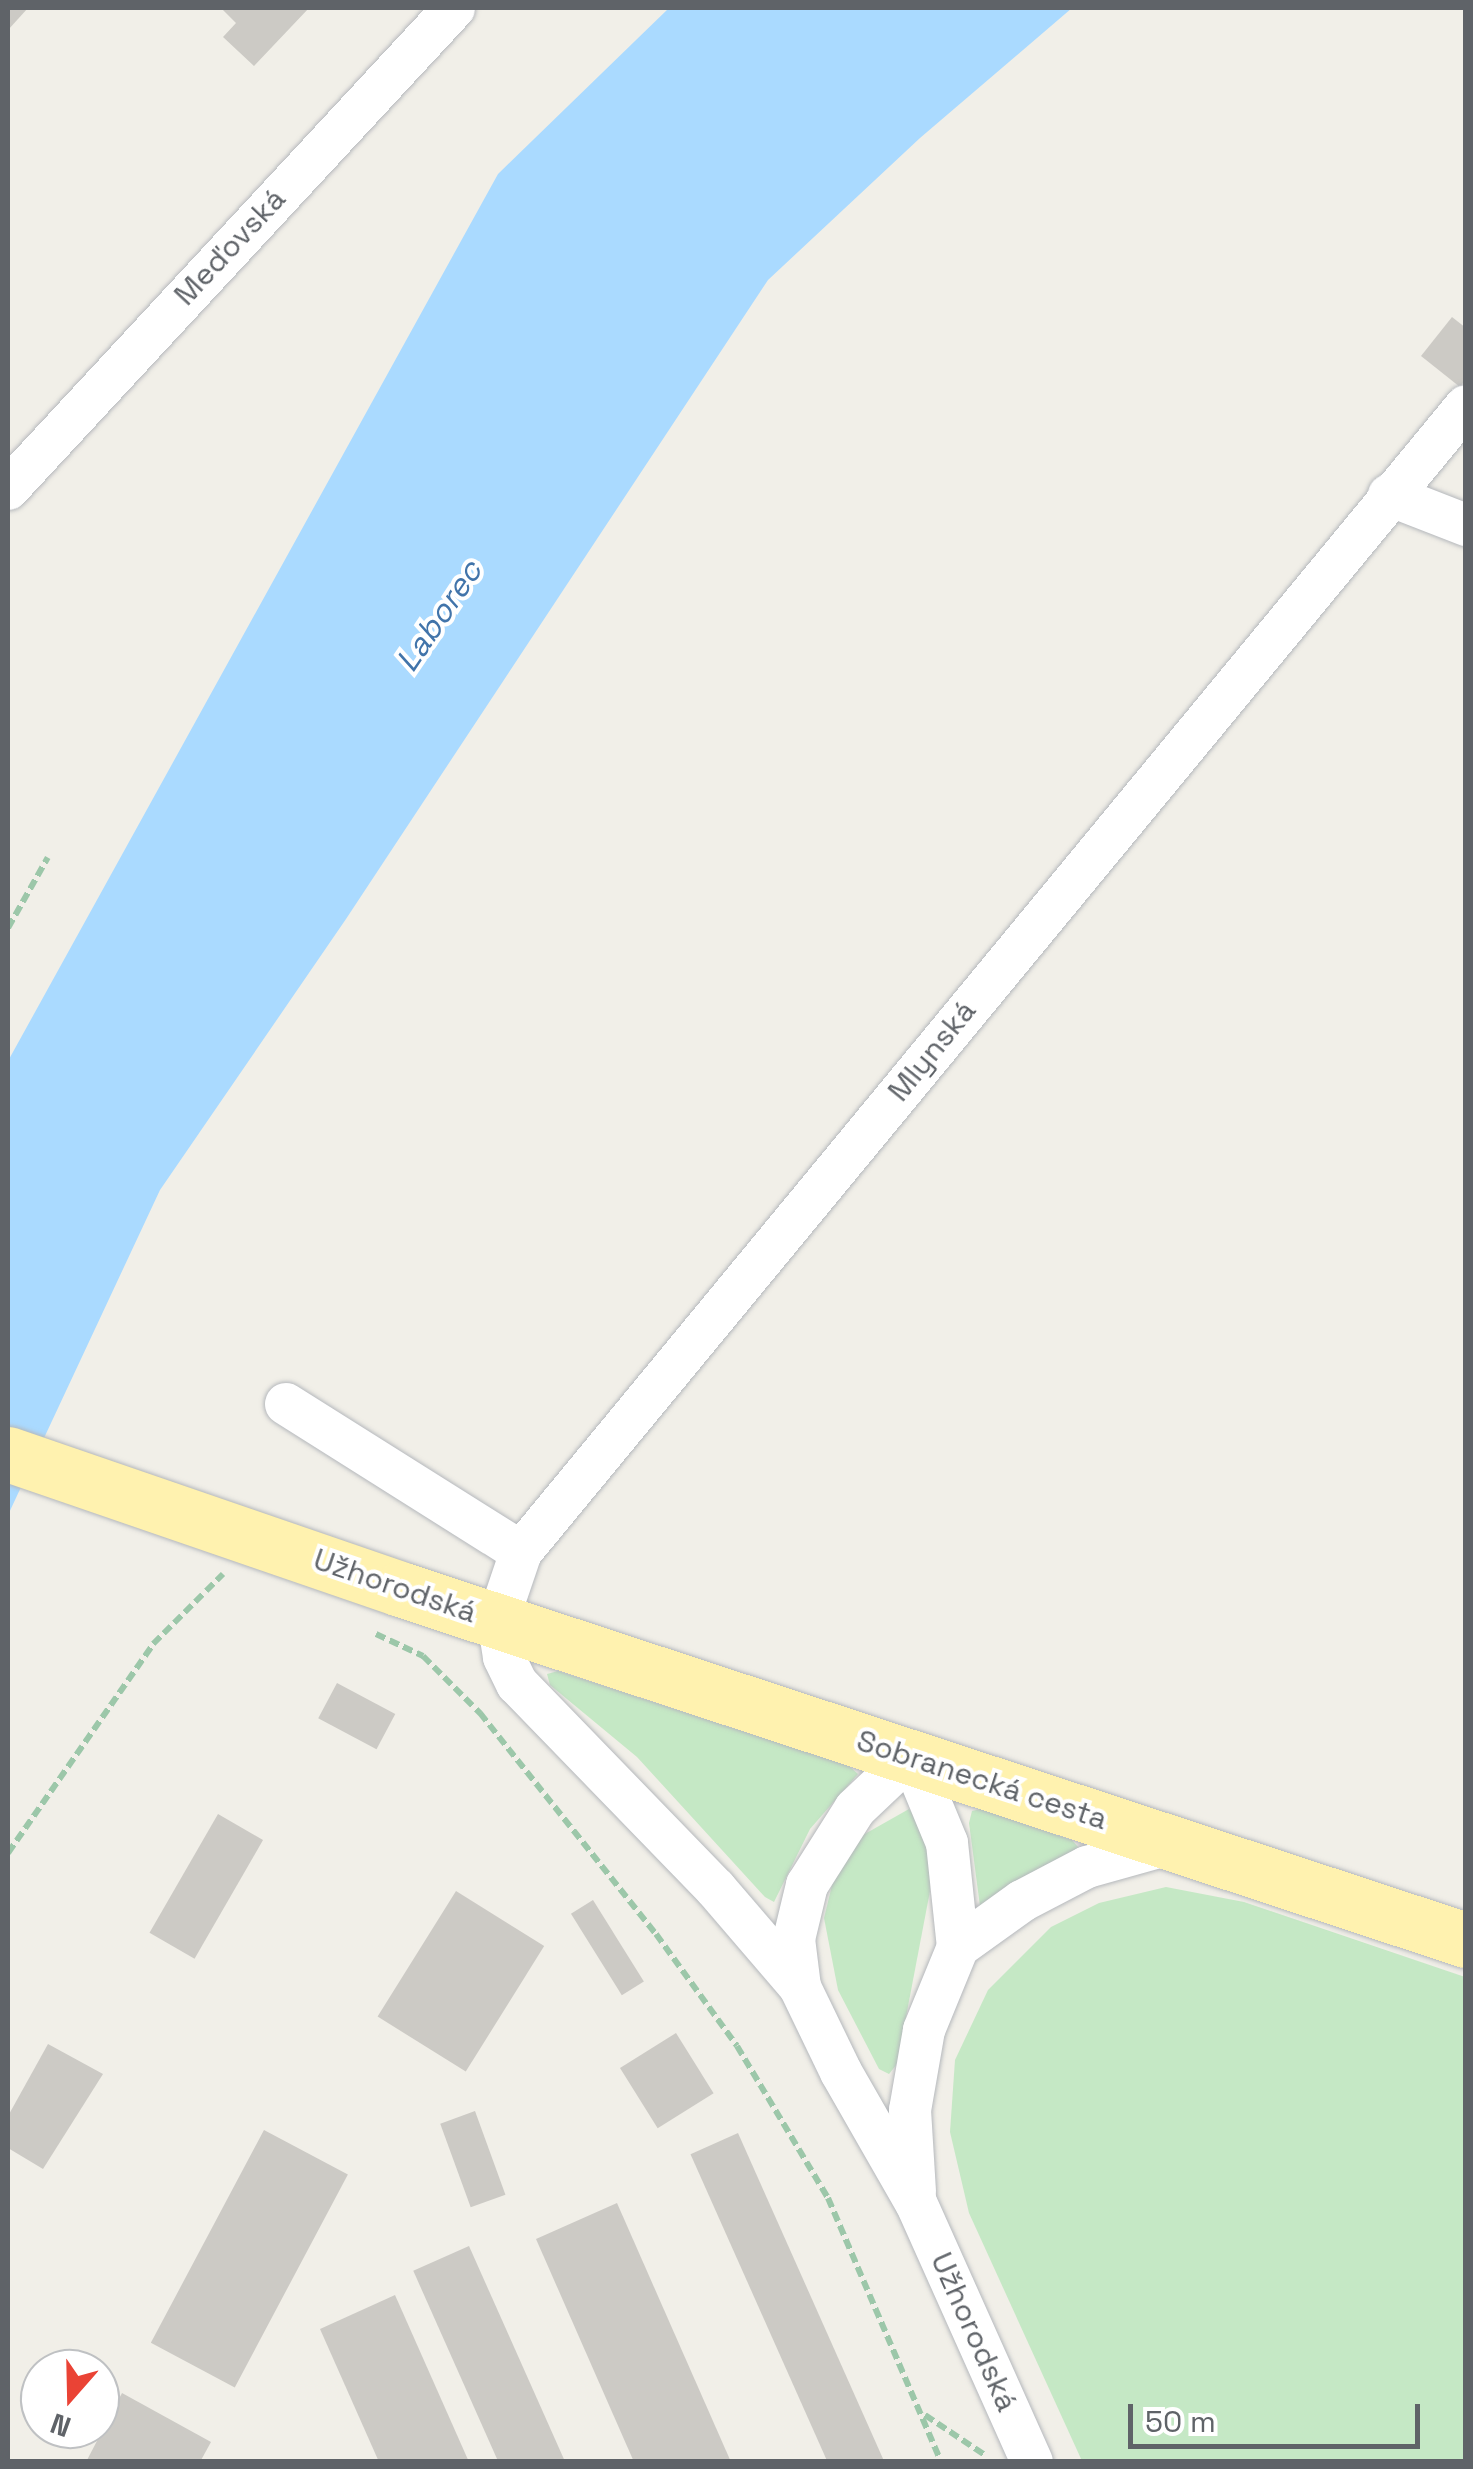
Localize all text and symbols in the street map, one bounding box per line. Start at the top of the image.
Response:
street label: Meďovská [167,181,293,313]
water label: Laborec [388,553,490,679]
street label: Mlynská [881,993,983,1109]
street label: Užhorodská [309,1541,481,1631]
street label: Sobranecká cesta [852,1723,1112,1837]
street label: Užhorodská [923,2247,1025,2417]
north arrow [20,2349,120,2449]
scale bar [1133,2384,1426,2446]
text: 50 m [1145,2402,1216,2441]
text: N [45,2405,75,2445]

